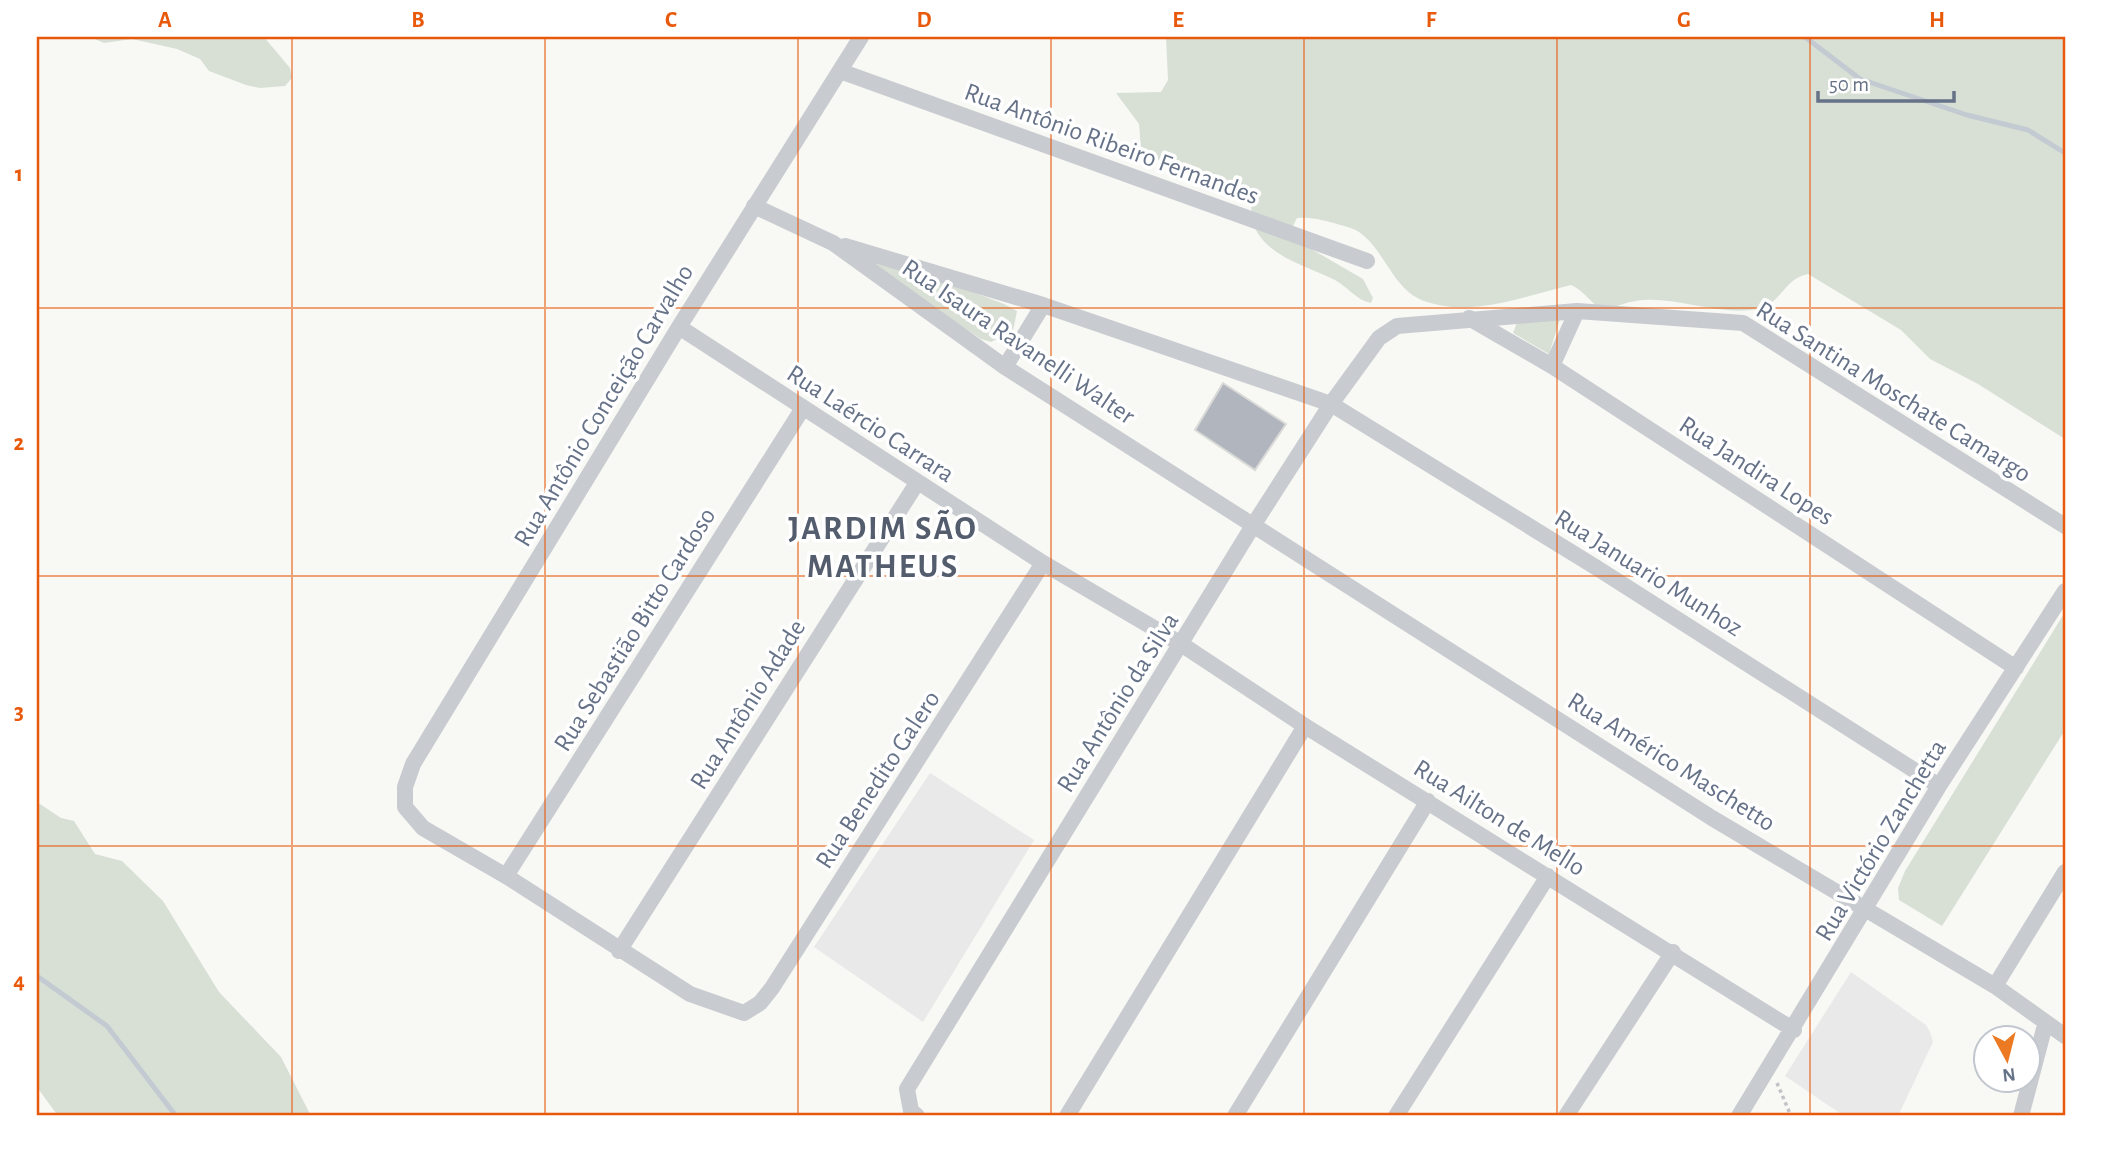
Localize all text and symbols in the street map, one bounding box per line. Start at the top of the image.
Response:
text: A [158,9,172,32]
text: B [411,9,425,32]
text: C [665,9,677,32]
text: D [916,9,932,32]
text: E [1172,9,1184,32]
text: F [1426,9,1437,32]
text: G [1677,9,1691,32]
text: H [1929,9,1945,32]
scale bar [1818,60,1955,104]
text: 50 m [1829,74,1869,95]
street label: Rua Antônio Ribeiro Fernandes [961,79,1262,209]
text: 1 [15,163,23,186]
street label: Rua Isaura Ravanelli Walter [897,254,1140,430]
street label: Rua Antônio Conceição Carvalho [509,260,698,551]
street label: Rua Santina Moschate Camargo [1752,296,2035,487]
street label: Rua Laércio Carrara [782,360,959,487]
street label: Rua Jandira Lopes [1675,411,1838,530]
text: 2 [14,432,25,455]
street label: Rua Sebastião Bitto Cardoso [549,503,720,756]
street label: Rua Januario Munhoz [1550,505,1747,641]
district label: JARDIM SÃO MATHEUS [788,509,978,584]
street label: Rua Antônio da Silva [1052,608,1184,797]
street label: Rua Antônio Adade [685,615,810,794]
street label: Rua Benedito Galero [811,686,945,873]
street label: Rua Américo Maschetto [1563,687,1780,836]
text: 3 [14,701,24,724]
street label: Rua Victório Zanchetta [1811,735,1951,946]
street label: Rua Ailton de Mello [1409,755,1590,881]
text: 4 [13,970,25,993]
north arrow [1972,1024,2042,1094]
text: N [2001,1064,2017,1085]

